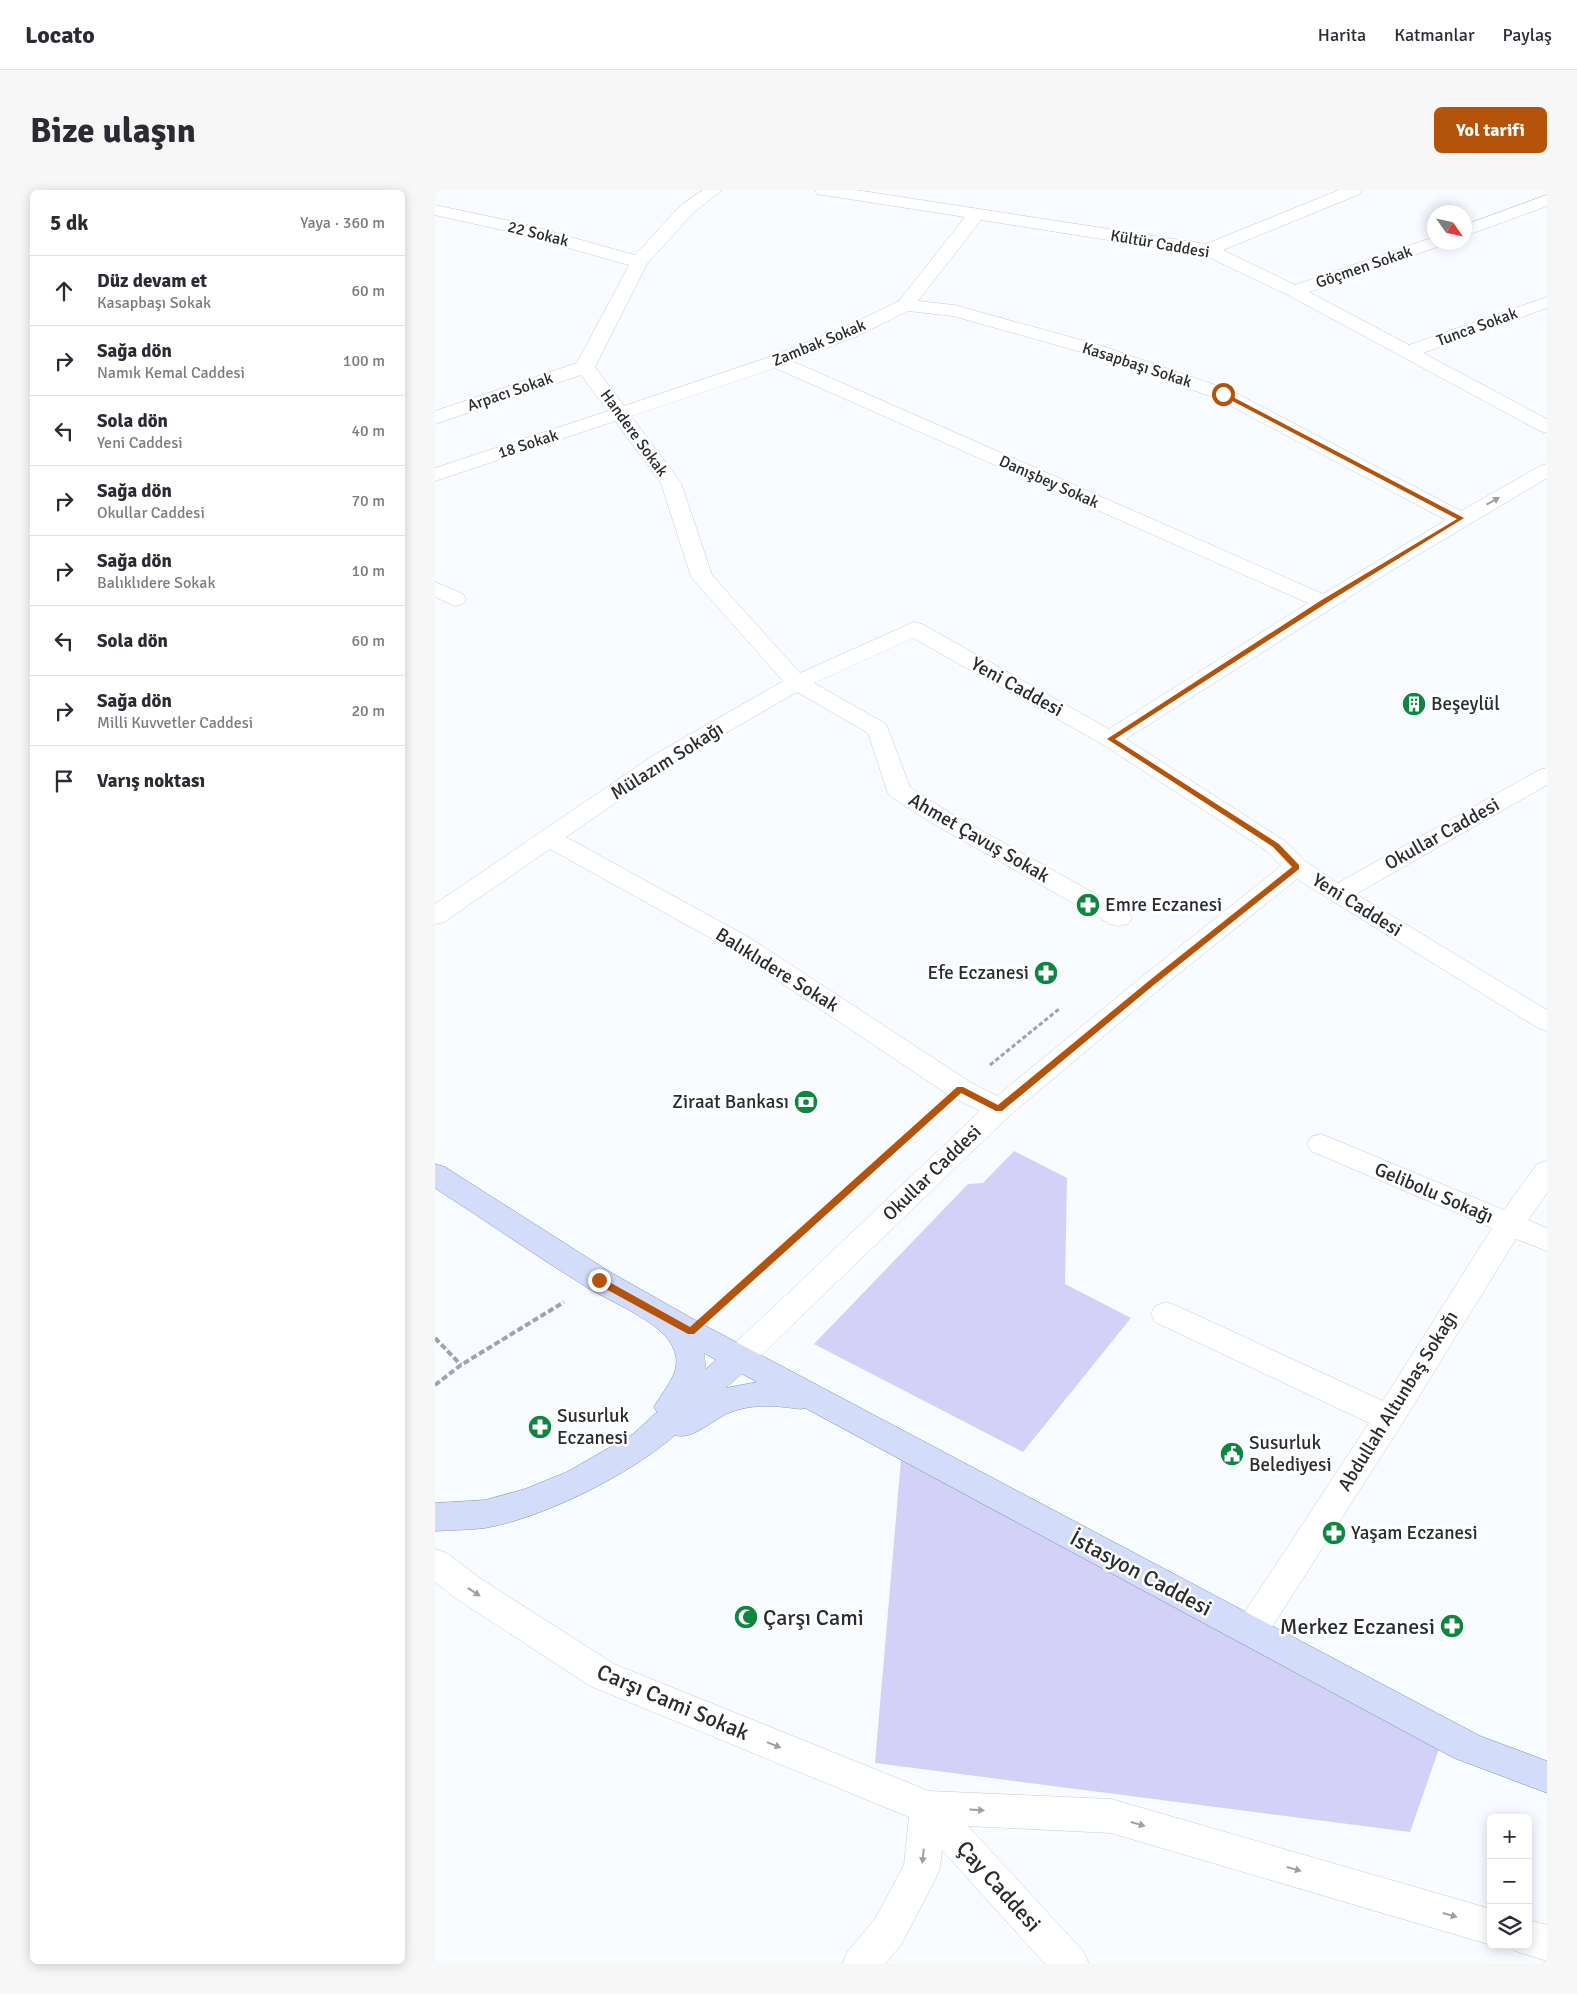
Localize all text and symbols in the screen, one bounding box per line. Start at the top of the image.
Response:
text: Locato [25,20,95,50]
text: Harita [1318,24,1366,46]
text: Katmanlar [1394,24,1475,46]
text: Paylaş [1503,24,1552,46]
button: Yol tarifi [1434,107,1547,153]
text: Bize ulaşın [30,109,196,152]
north arrow [1427,205,1472,250]
text: 5 dk [50,210,88,236]
text: Yaya · 360 m [300,213,385,233]
street label: 22 Sokak [505,217,571,251]
street label: Kültür Caddesi [1109,225,1211,263]
street label: Göçmen Sokak [1313,241,1415,293]
text: Düz devam et [97,269,207,293]
icon: ahead [50,277,78,305]
text: 60 m [351,281,385,301]
text: Kasapbaşı Sokak [97,293,211,313]
street label: Tunca Sokak [1434,303,1520,351]
street label: Zambak Sokak [769,315,869,371]
street label: Kasapbaşı Sokak [1080,338,1194,392]
text: Sağa dön [97,339,172,363]
icon: right [50,347,78,375]
text: 100 m [343,351,385,371]
text: Namık Kemal Caddesi [97,363,245,383]
street label: Arpacı Sokak [465,368,555,416]
route start [1212,383,1235,406]
street label: Handere Sokak [596,386,672,480]
text: Sola dön [97,409,168,433]
icon: left [50,417,78,445]
text: 40 m [351,421,385,441]
street label: 18 Sokak [495,425,561,463]
text: Yeni Caddesi [97,433,183,453]
street label: Danışbey Sokak [996,451,1102,513]
text: Sağa dön [97,479,172,503]
icon: right [50,487,78,515]
text: 70 m [351,491,385,511]
one-way arrow [1486,496,1500,505]
text: Okullar Caddesi [97,503,205,523]
text: Sağa dön [97,549,172,573]
icon: right [50,557,78,585]
text: 10 m [351,561,385,581]
text: Balıklıdere Sokak [97,573,215,593]
icon: left [50,627,78,655]
text: Sola dön [97,629,168,653]
text: 60 m [351,631,385,651]
street label: Yeni Caddesi [967,652,1067,722]
text: Sağa dön [97,689,172,713]
building icon: Beşeylül [1401,691,1427,717]
place label: Beşeylül [1431,692,1500,716]
icon: right [50,697,78,725]
text: 20 m [351,701,385,721]
text: Milli Kuvvetler Caddesi [97,713,253,733]
street label: Mülazım Sokağı [606,717,728,805]
icon: arrive [50,767,78,795]
text: Varış noktası [97,769,205,793]
street label: Ahmet Çavuş Sokak [904,788,1054,888]
street label: Okullar Caddesi [1380,792,1504,876]
street label: Yeni Caddesi [1308,868,1406,942]
pharmacy icon: Emre Eczanesi [1075,892,1101,918]
place label: Emre Eczanesi [1105,893,1222,917]
street label: Balıklıdere Sokak [711,923,843,1018]
pharmacy icon: Efe Eczanesi [1033,960,1059,986]
place label: Efe Eczanesi [928,961,1029,985]
bank icon: Ziraat Bankası [793,1089,819,1115]
place label: Ziraat Bankası [672,1090,789,1114]
street label: Okullar Caddesi [878,1120,986,1226]
street label: Gelibolu Sokağı [1371,1157,1497,1229]
route end [588,1269,611,1292]
street label: Abdullah Altunbaş Sokağı [1333,1306,1463,1496]
place label: Susurluk Eczanesi [557,1404,629,1450]
pharmacy icon: Susurluk Eczanesi [527,1414,553,1440]
place label: Susurluk Belediyesi [1249,1431,1332,1477]
public building icon: Susurluk Belediyesi [1219,1441,1245,1467]
pharmacy icon: Yaşam Eczanesi [1321,1520,1347,1546]
place label: Yaşam Eczanesi [1351,1521,1478,1545]
street label: İstasyon Caddesi [1065,1524,1217,1622]
one-way arrow [467,1587,481,1597]
mosque icon: Çarşı Cami [733,1604,759,1630]
place label: Çarşı Cami [763,1604,864,1631]
place label: Merkez Eczanesi [1280,1613,1435,1640]
pharmacy icon: Merkez Eczanesi [1439,1613,1465,1639]
street label: Carşı Cami Sokak [593,1658,753,1746]
one-way arrow [766,1741,781,1749]
one-way arrow [969,1806,985,1814]
map controls [1487,1814,1532,1949]
button: + [1487,1814,1532,1859]
one-way arrow [1130,1821,1145,1829]
street label: Çay Caddesi [951,1835,1047,1937]
one-way arrow [919,1849,927,1865]
button: − [1487,1859,1532,1904]
one-way arrow [1286,1866,1301,1874]
button: layers [1487,1904,1532,1949]
one-way arrow [1442,1911,1457,1919]

